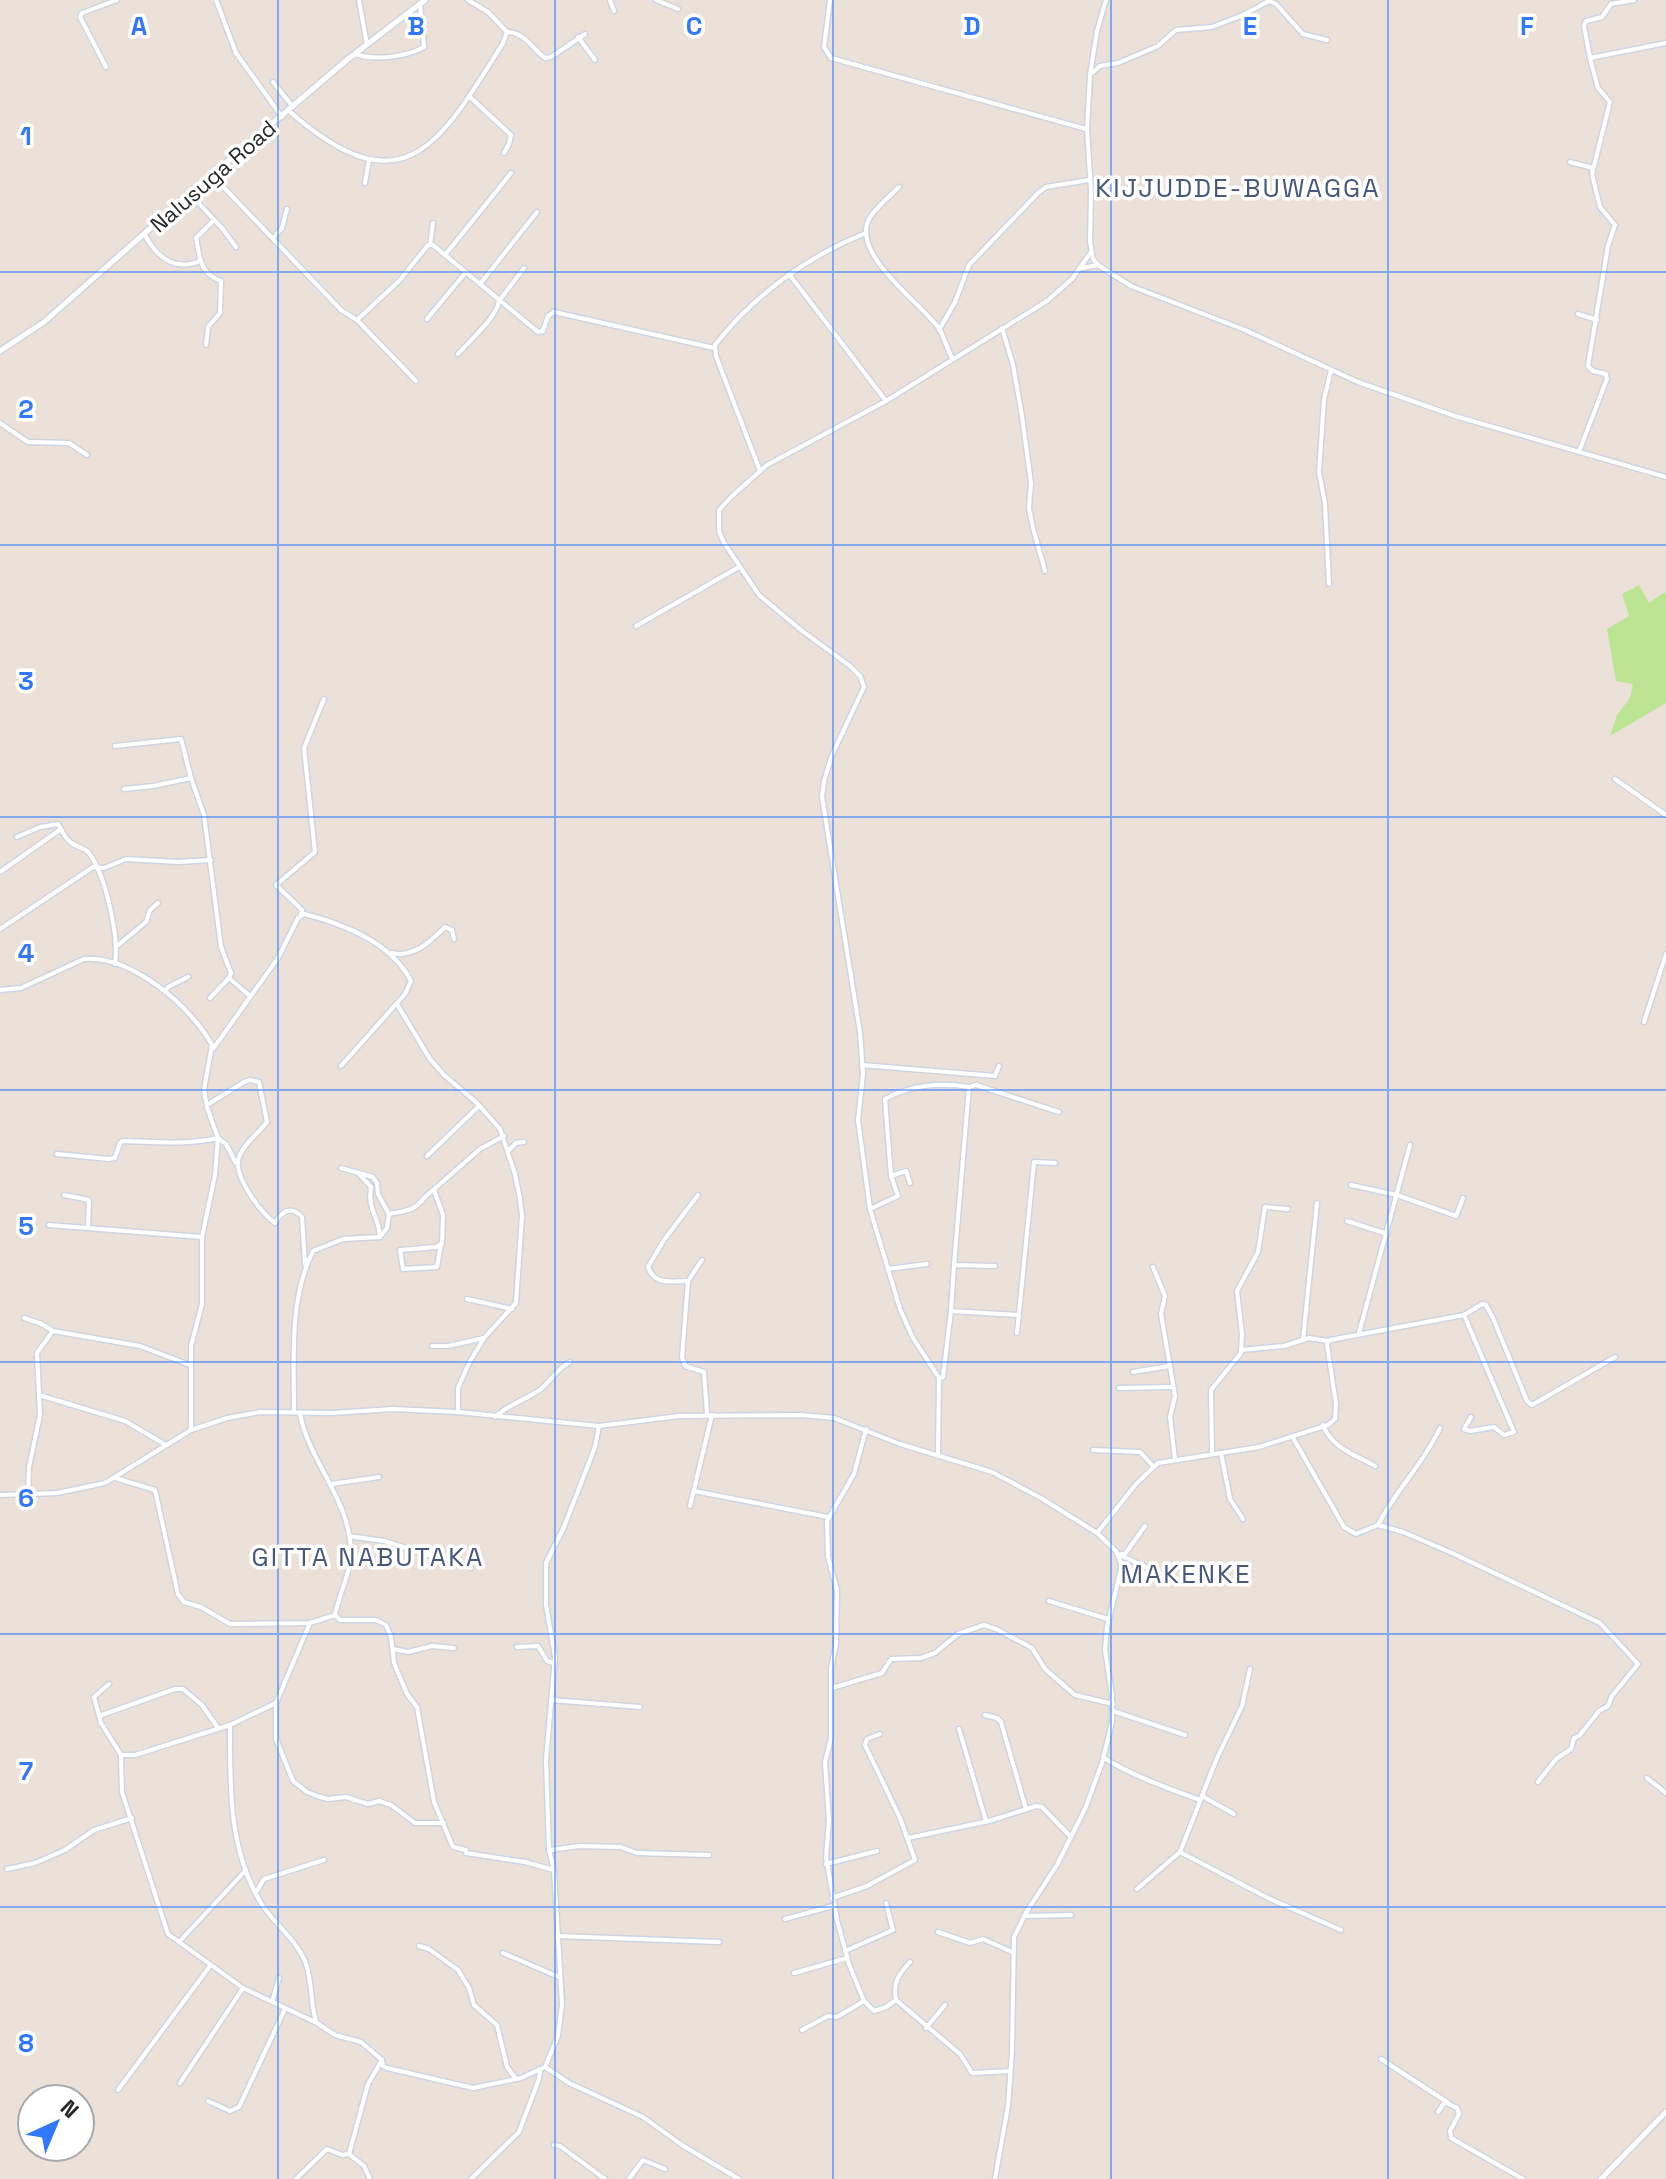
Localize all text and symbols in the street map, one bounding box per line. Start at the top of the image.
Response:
text: A [131,9,148,43]
text: B [407,9,425,43]
text: C [686,9,702,43]
text: D [963,9,981,43]
text: E [1243,9,1257,43]
text: F [1520,9,1534,43]
street label: Nalusuga Road [144,114,282,238]
text: 1 [20,119,32,153]
district label: KIJJUDDE-BUWAGGA [1095,171,1381,205]
text: 2 [18,392,34,426]
text: 3 [18,664,34,698]
text: 4 [18,936,34,970]
text: 5 [18,1209,34,1243]
text: 6 [18,1481,34,1515]
district label: GITTA NABUTAKA [252,1540,484,1574]
district label: MAKENKE [1120,1557,1252,1591]
text: 7 [19,1754,33,1788]
text: 8 [18,2026,34,2060]
north arrow [16,2083,96,2163]
text: N [55,2093,85,2124]

